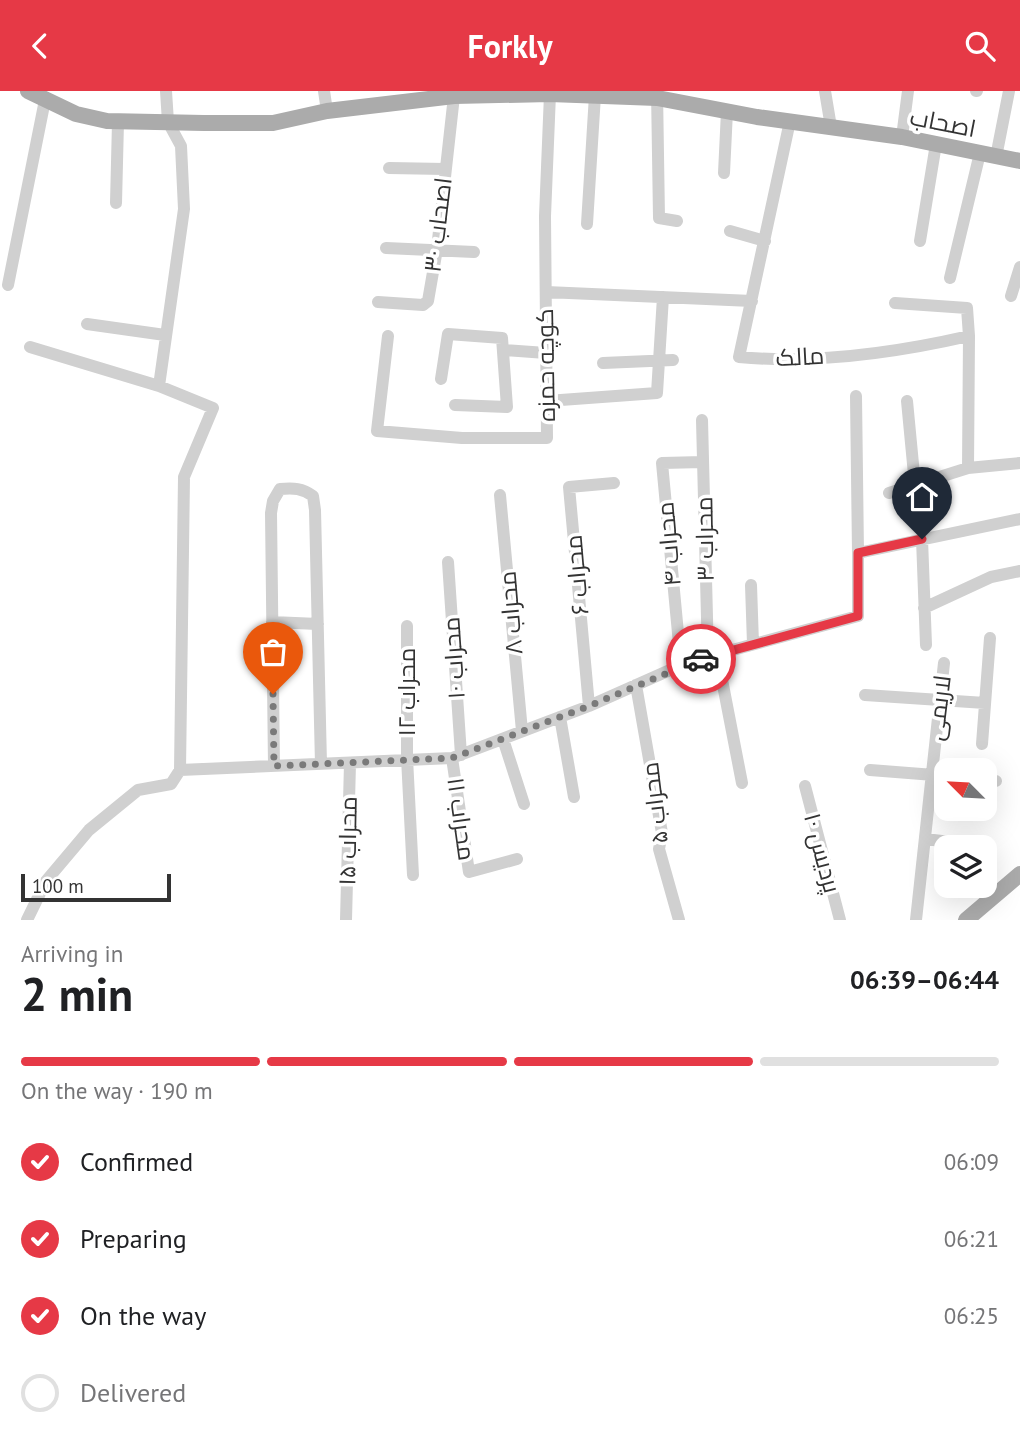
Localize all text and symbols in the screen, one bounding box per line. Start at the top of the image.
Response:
text: Forkly [467,25,553,67]
icon: back [21,27,59,65]
icon: search [961,27,999,65]
street label: اصحاب [907,101,979,144]
street label: اصحاب ۳۰ [416,176,459,274]
street label: کوچه حمزه [529,308,563,422]
street label: مالک [775,340,825,373]
pin [892,467,952,539]
icon: home [903,478,941,516]
street label: محراب ۳ [688,496,721,582]
street label: محراب ۴ [649,500,688,588]
street label: محراب ۶ [558,534,595,616]
street label: محراب ۸ [491,570,530,656]
street label: محراب ۱۰ [435,616,472,700]
pin [243,622,303,694]
courier [666,624,736,694]
icon: bag [254,633,292,671]
icon: car [682,640,720,678]
street label: محراب ۱۲ [391,648,422,736]
street label: لاریمی [919,673,958,742]
north arrow [934,758,998,821]
map controls [934,758,997,898]
street label: محراب ۵ [634,760,675,846]
street label: محراب ۱۱ [440,775,483,863]
street label: محراب ۱۵ [331,796,364,886]
street label: پردیس ۱۰ [796,810,848,897]
button: layers [934,835,997,898]
scale bar [21,871,172,903]
text: 100 m [32,874,84,898]
text: Arriving in [21,939,123,968]
text: 06:39–06:44 [850,963,999,996]
text: 2 min [21,964,133,1024]
text: On the way · 190 m [21,1076,213,1105]
icon: check [21,1143,59,1181]
text: Confirmed [80,1145,193,1178]
text: 06:09 [944,1147,999,1176]
icon: check [21,1220,59,1258]
text: Preparing [80,1222,187,1255]
text: 06:21 [944,1224,999,1253]
icon: check [21,1297,59,1335]
text: On the way [80,1299,206,1332]
text: 06:25 [944,1301,999,1330]
text: Delivered [80,1376,186,1409]

